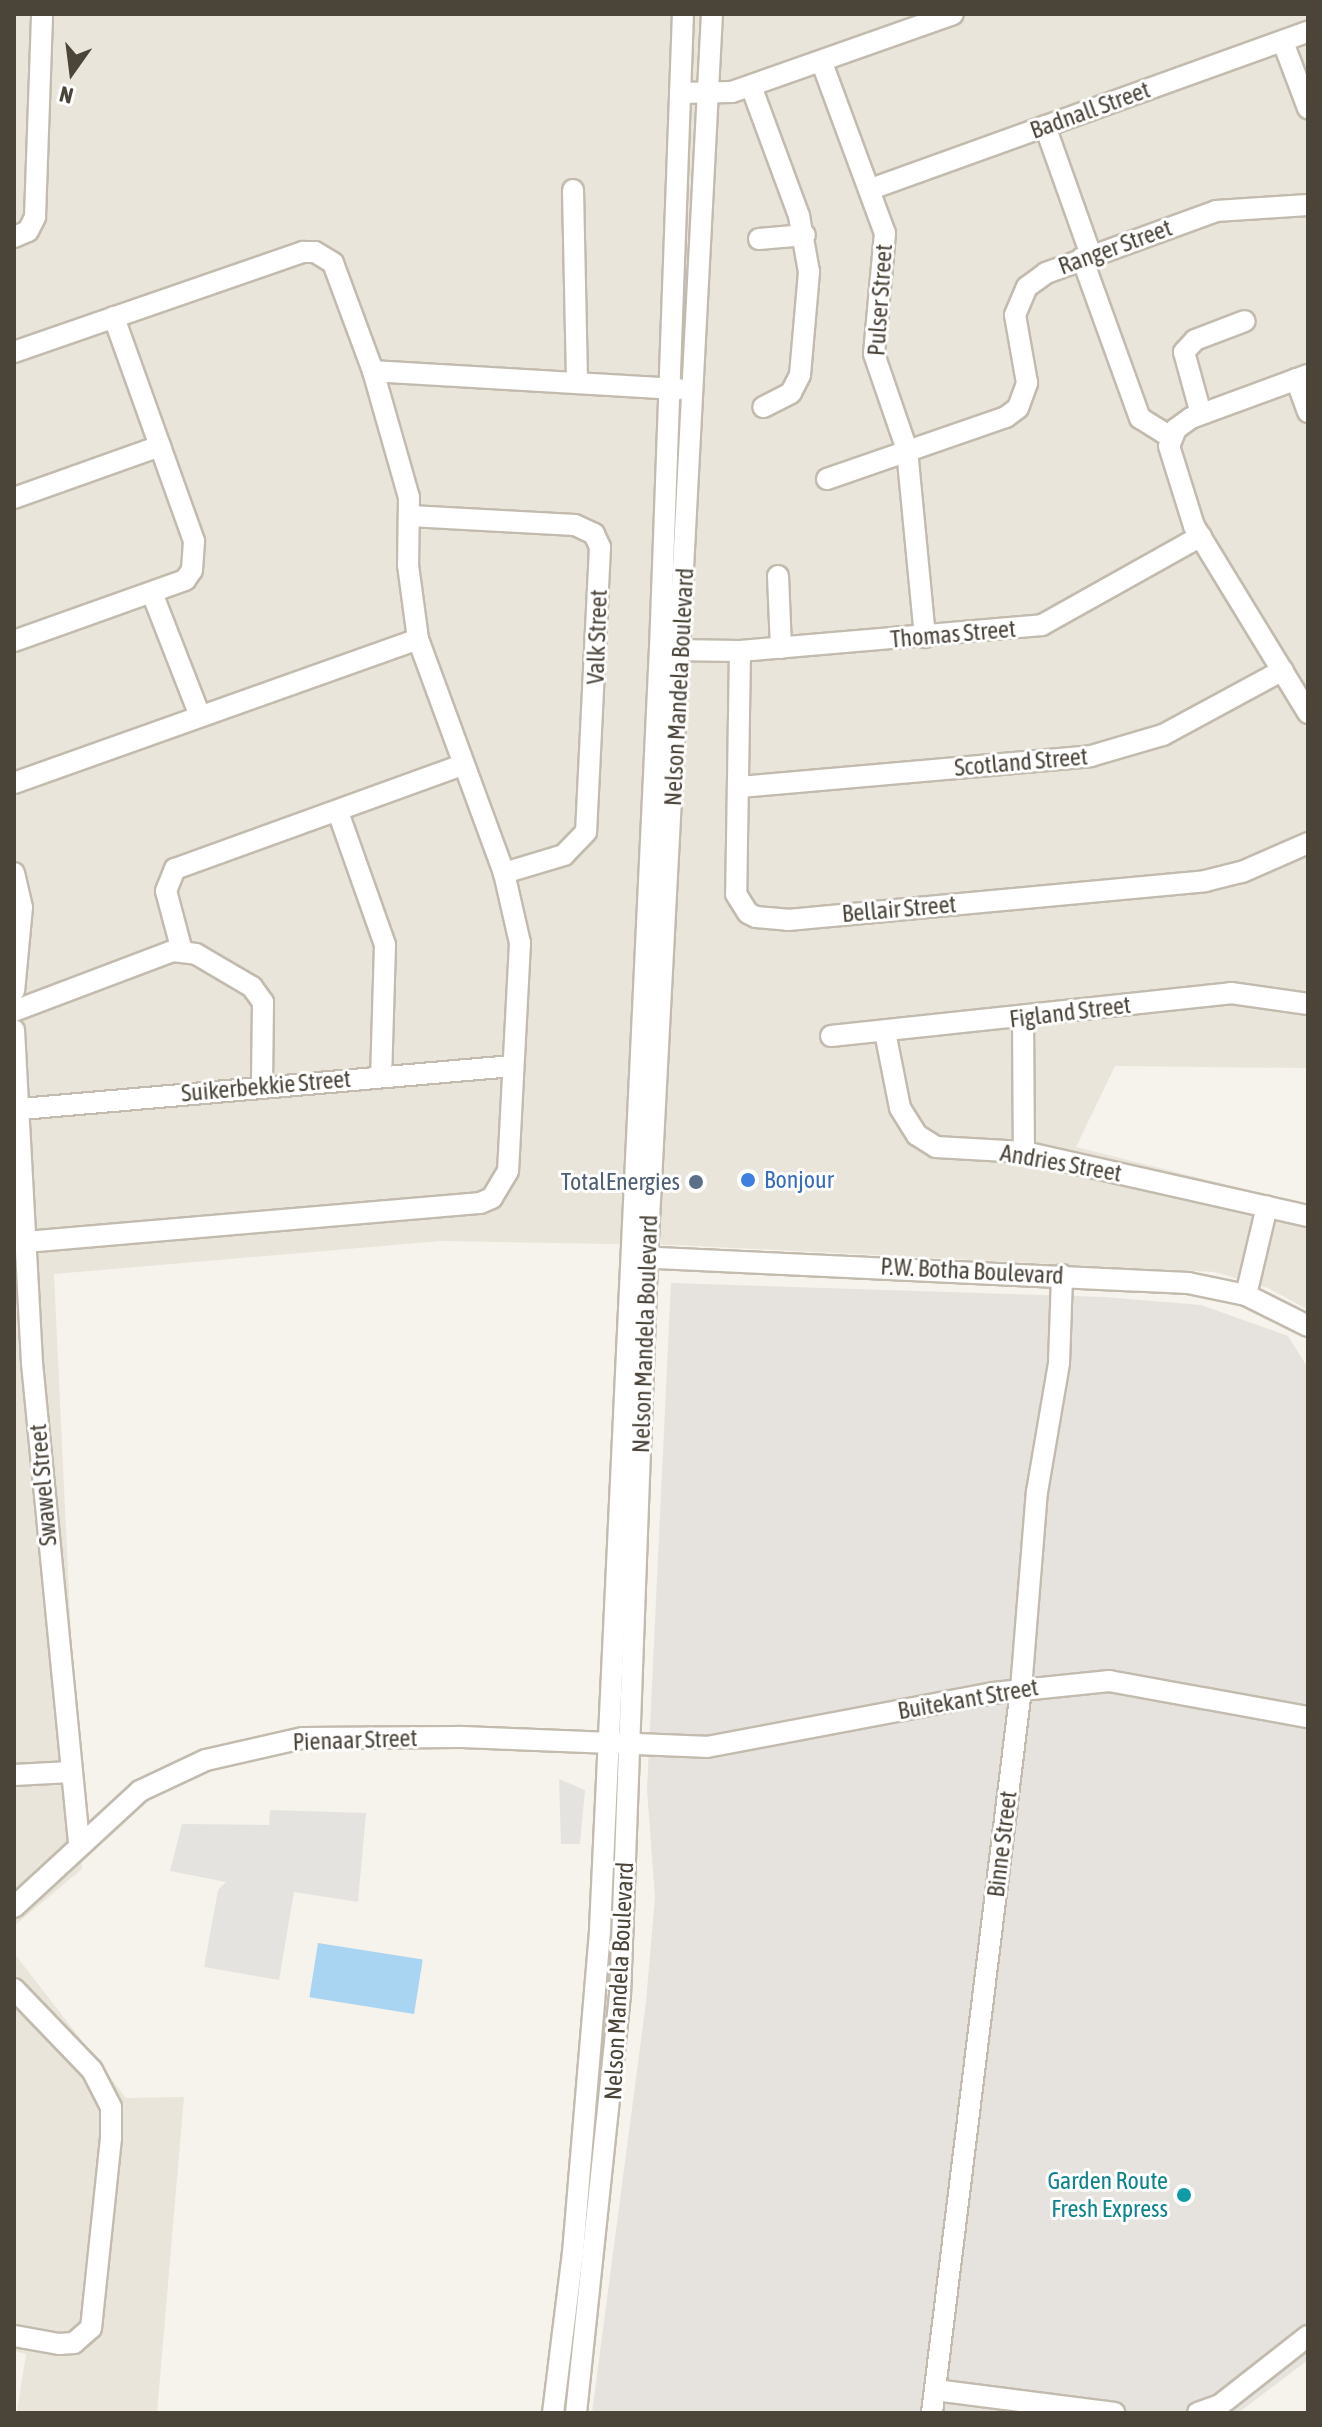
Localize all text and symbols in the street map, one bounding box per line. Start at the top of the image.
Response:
north arrow [32,32,112,112]
street label: Badnall Street [1026,75,1154,145]
text: N [57,81,76,109]
street label: Ranger Street [1054,213,1176,281]
street label: Pulser Street [862,243,898,357]
street label: Nelson Mandela Boulevard [658,567,700,807]
street label: Valk Street [581,589,613,685]
street label: Thomas Street [889,614,1017,654]
street label: Scotland Street [953,742,1089,782]
street label: Bellair Street [841,890,957,928]
street label: Figland Street [1008,990,1132,1034]
street label: Suikerbekkie Street [180,1064,352,1108]
street label: Andries Street [998,1138,1124,1188]
place label: Bonjour [764,1166,834,1194]
place label: TotalEnergies [561,1168,680,1196]
marker: Bonjour [739,1171,757,1189]
marker: TotalEnergies [687,1173,705,1191]
street label: Nelson Mandela Boulevard [626,1214,664,1454]
street label: P.W. Botha Boulevard [880,1252,1064,1290]
street label: Swawel Street [23,1423,63,1547]
street label: Buitekant Street [895,1672,1041,1726]
street label: Pienaar Street [292,1723,418,1757]
street label: Binne Street [981,1789,1023,1899]
street label: Nelson Mandela Boulevard [598,1861,640,2101]
place label: Garden Route Fresh Express [1047,2167,1168,2223]
marker: Garden Route Fresh Express [1175,2186,1193,2204]

